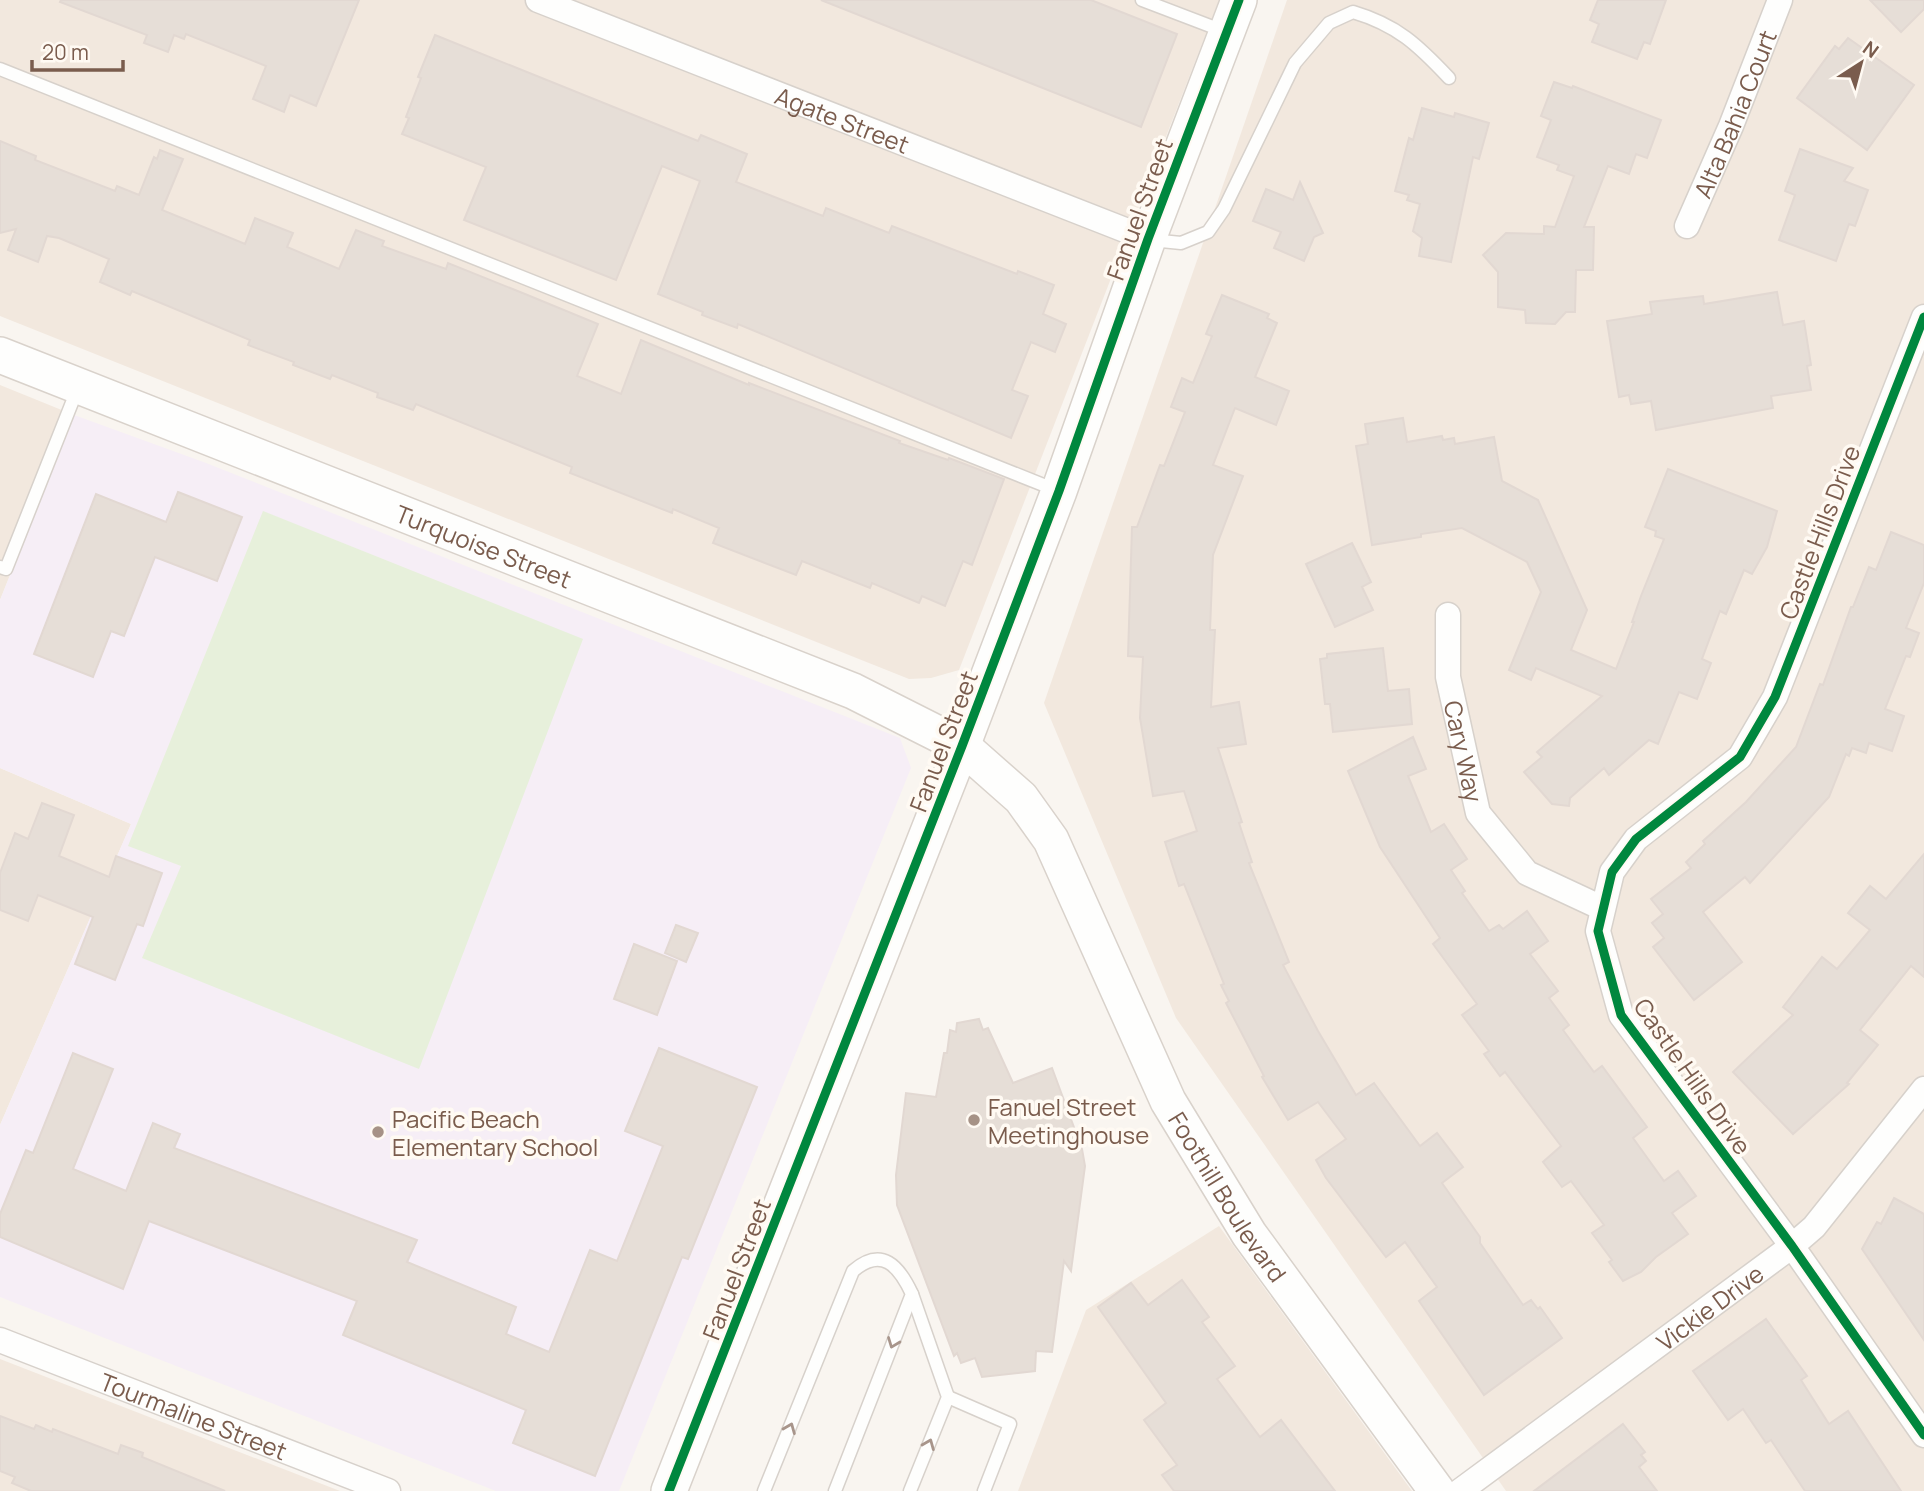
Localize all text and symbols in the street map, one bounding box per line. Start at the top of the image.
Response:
street label: Alta Bahia Court [1685,25,1783,203]
scale bar [32,28,122,72]
north arrow [1826,28,1896,98]
text: N [1858,35,1884,64]
text: 20 m [42,38,89,66]
street label: Agate Street [771,78,914,160]
street label: Fanuel Street [1098,134,1180,284]
street label: Castle Hills Drive [1771,440,1867,624]
street label: Turquoise Street [391,496,577,595]
street label: Fanuel Street [901,666,985,816]
street label: Cary Way [1437,697,1492,805]
street label: Castle Hills Drive [1627,991,1759,1161]
place label: Fanuel Street Meetinghouse [988,1090,1149,1151]
place label: Pacific Beach Elementary School [392,1102,598,1163]
street label: Foothill Boulevard [1162,1105,1295,1288]
marker: Fanuel Street Meetinghouse [966,1112,982,1128]
marker: Pacific Beach Elementary School [370,1124,386,1140]
street label: Fanuel Street [694,1194,778,1344]
street label: Vickie Drive [1649,1256,1770,1357]
one-way arrow [887,1336,901,1348]
street label: Tourmaline Street [96,1364,292,1467]
one-way arrow [781,1422,795,1434]
one-way arrow [921,1439,935,1451]

